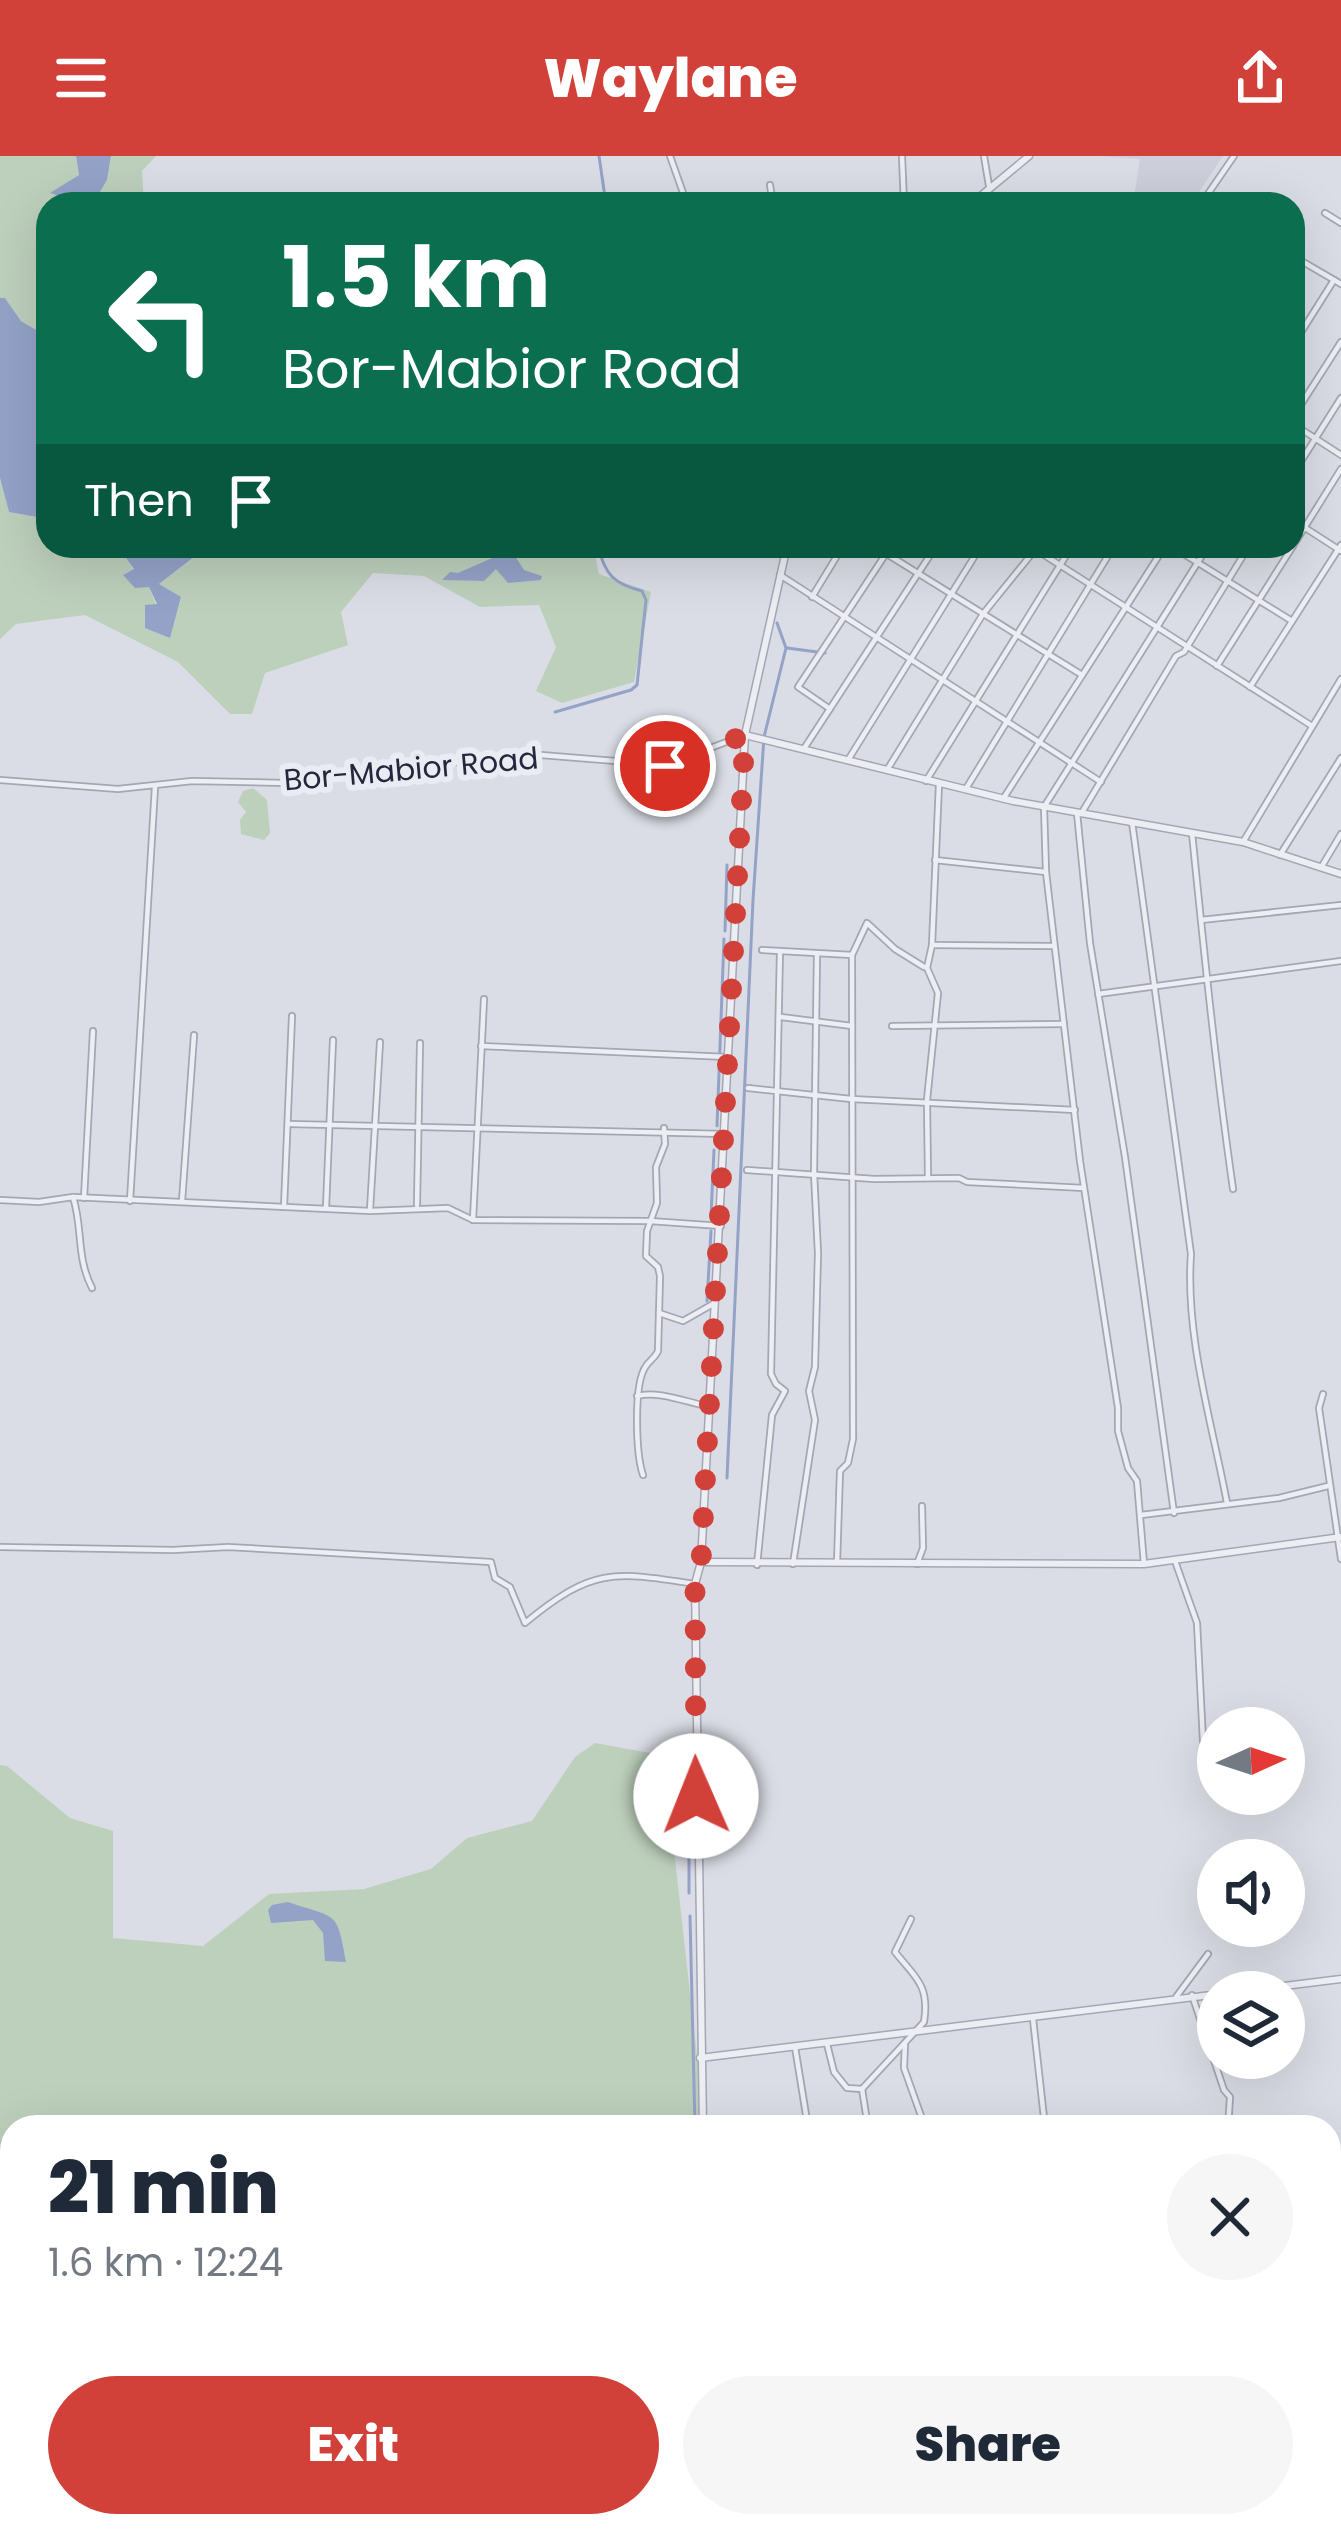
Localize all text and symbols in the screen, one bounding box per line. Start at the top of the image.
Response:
text: Waylane [544,40,797,116]
icon: menu [48,45,114,111]
icon: share [1227,45,1293,111]
text: 1.5 km [282,219,551,336]
icon: left [84,240,240,396]
text: Bor-Mabior Road [282,331,742,407]
icon: arrive [218,468,284,534]
text: Then [84,469,194,532]
pin [614,715,716,817]
icon: arrive [632,733,698,799]
street label: Bor-Mabior Road [282,736,540,802]
north arrow [1197,1707,1305,1815]
map controls [1197,1707,1305,2079]
position arrow [633,1733,759,1859]
button: sound [1197,1839,1305,1947]
button: layers [1197,1971,1305,2079]
text: 21 min [48,2137,279,2238]
button: close [1167,2154,1293,2280]
text: 1.6 km · 12:24 [48,2235,283,2290]
button: Exit [48,2376,659,2514]
button: Share [683,2376,1293,2514]

